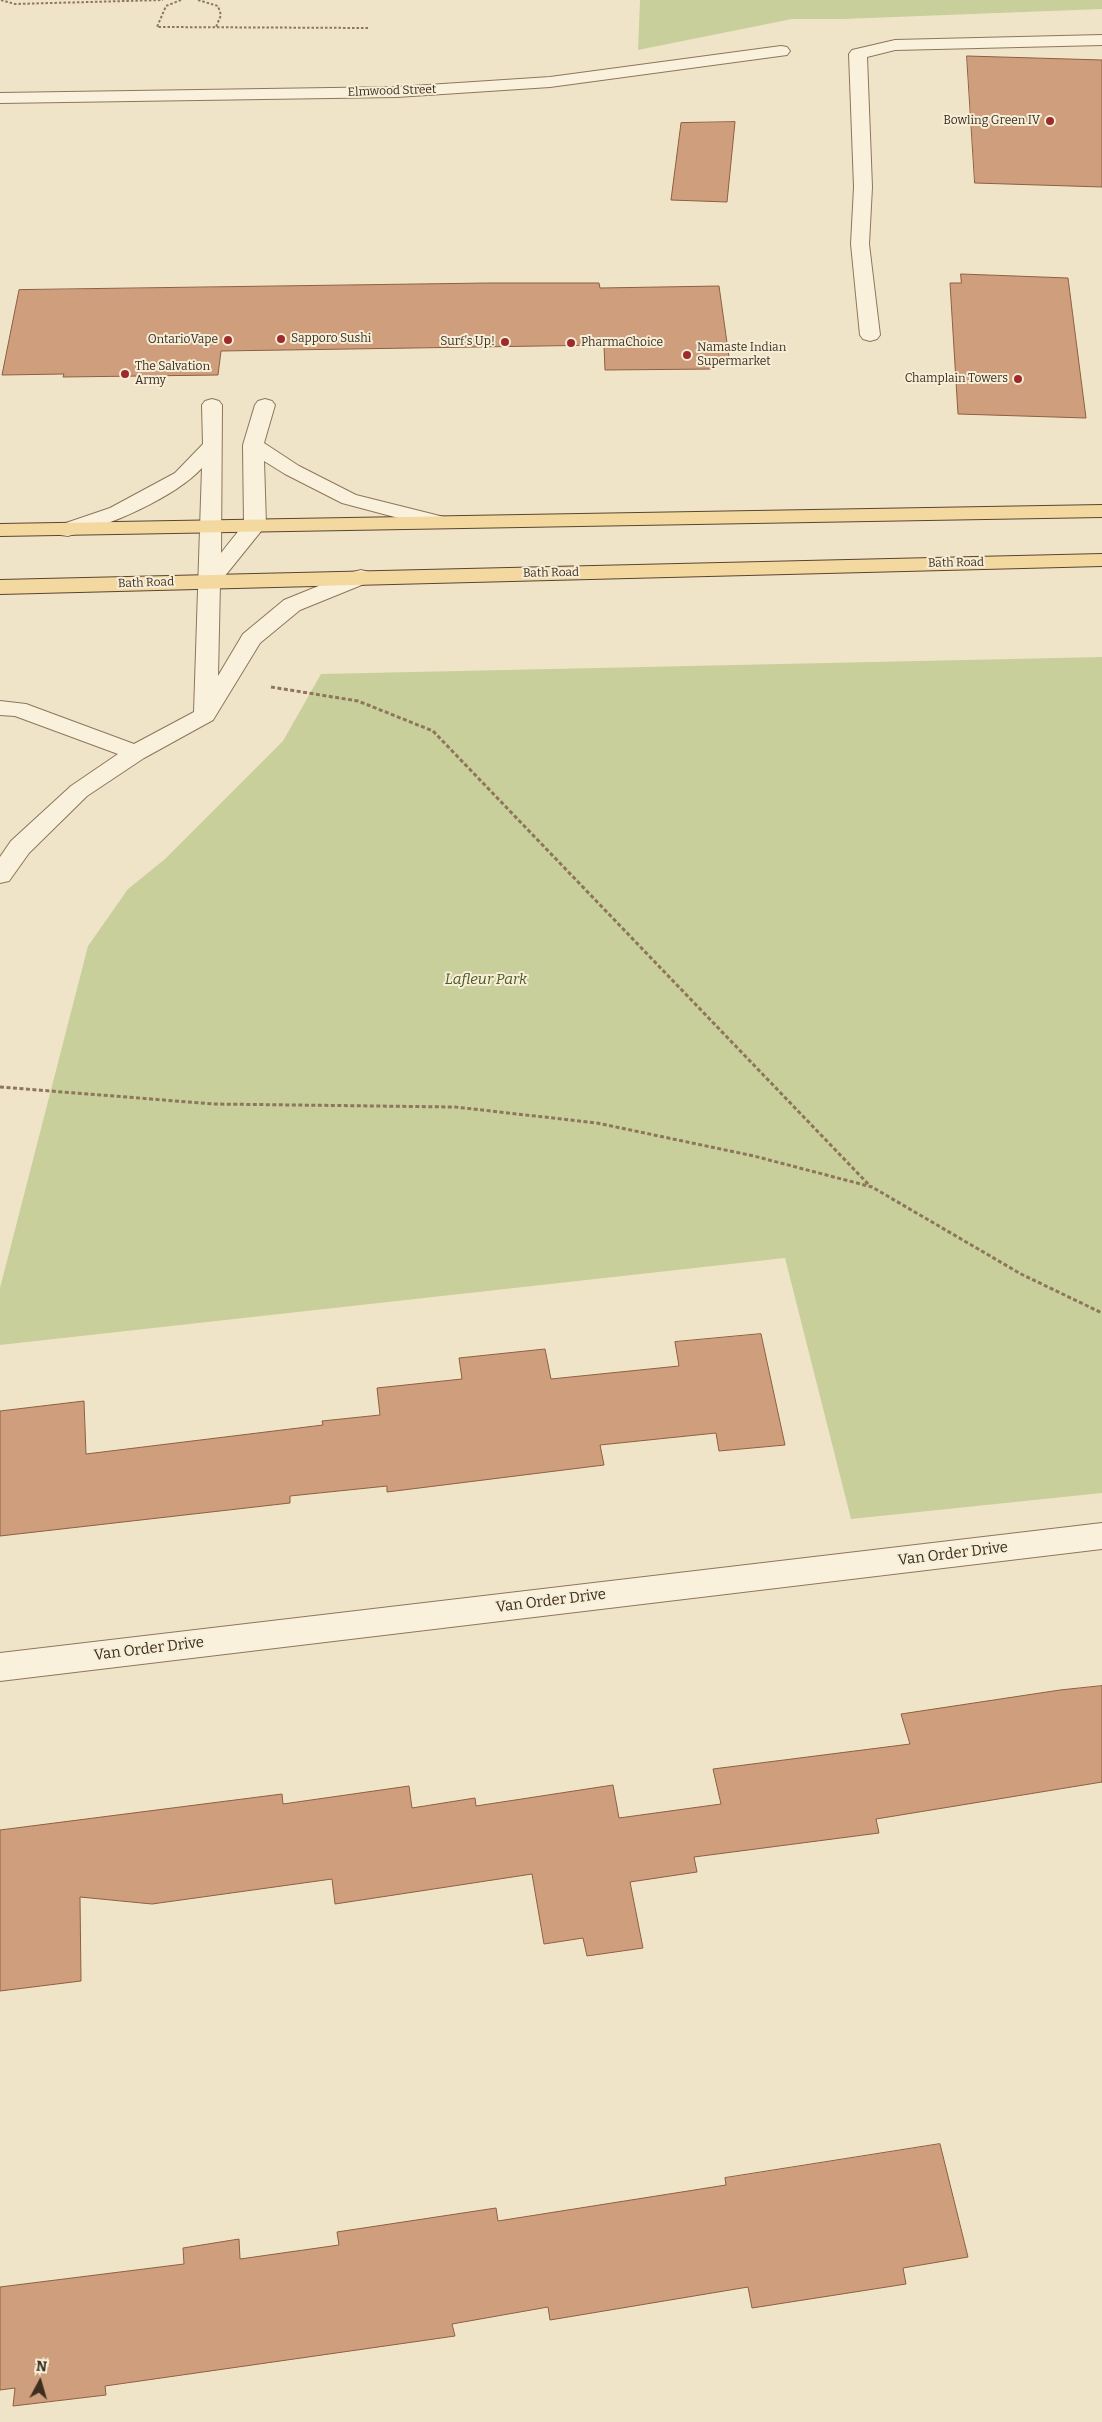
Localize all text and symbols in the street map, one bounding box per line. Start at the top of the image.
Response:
street label: Elmwood Street [347,82,437,100]
place label: Bowling Green IV [943,114,1040,128]
marker: Bowling Green IV [1044,115,1056,127]
place label: Sapporo Sushi [291,332,371,346]
place label: OntarioVape [148,333,218,347]
marker: Sapporo Sushi [275,333,287,345]
marker: OntarioVape [222,334,234,346]
place label: Surf's Up! [440,335,495,349]
marker: Surf's Up! [499,336,511,348]
place label: PharmaChoice [581,336,663,350]
marker: PharmaChoice [565,337,577,349]
place label: Namaste Indian Supermarket [697,341,786,369]
marker: Namaste Indian Supermarket [681,349,693,361]
place label: The Salvation Army [135,360,210,388]
marker: The Salvation Army [119,368,131,380]
place label: Champlain Towers [905,372,1008,386]
marker: Champlain Towers [1012,373,1024,385]
street label: Bath Road [928,555,984,571]
street label: Bath Road [523,565,579,581]
street label: Bath Road [118,575,174,591]
park label: Lafleur Park [445,971,527,989]
street label: Van Order Drive [897,1538,1009,1570]
street label: Van Order Drive [495,1585,607,1617]
street label: Van Order Drive [93,1633,205,1665]
north arrow [15,2357,65,2407]
text: N [35,2358,48,2376]

